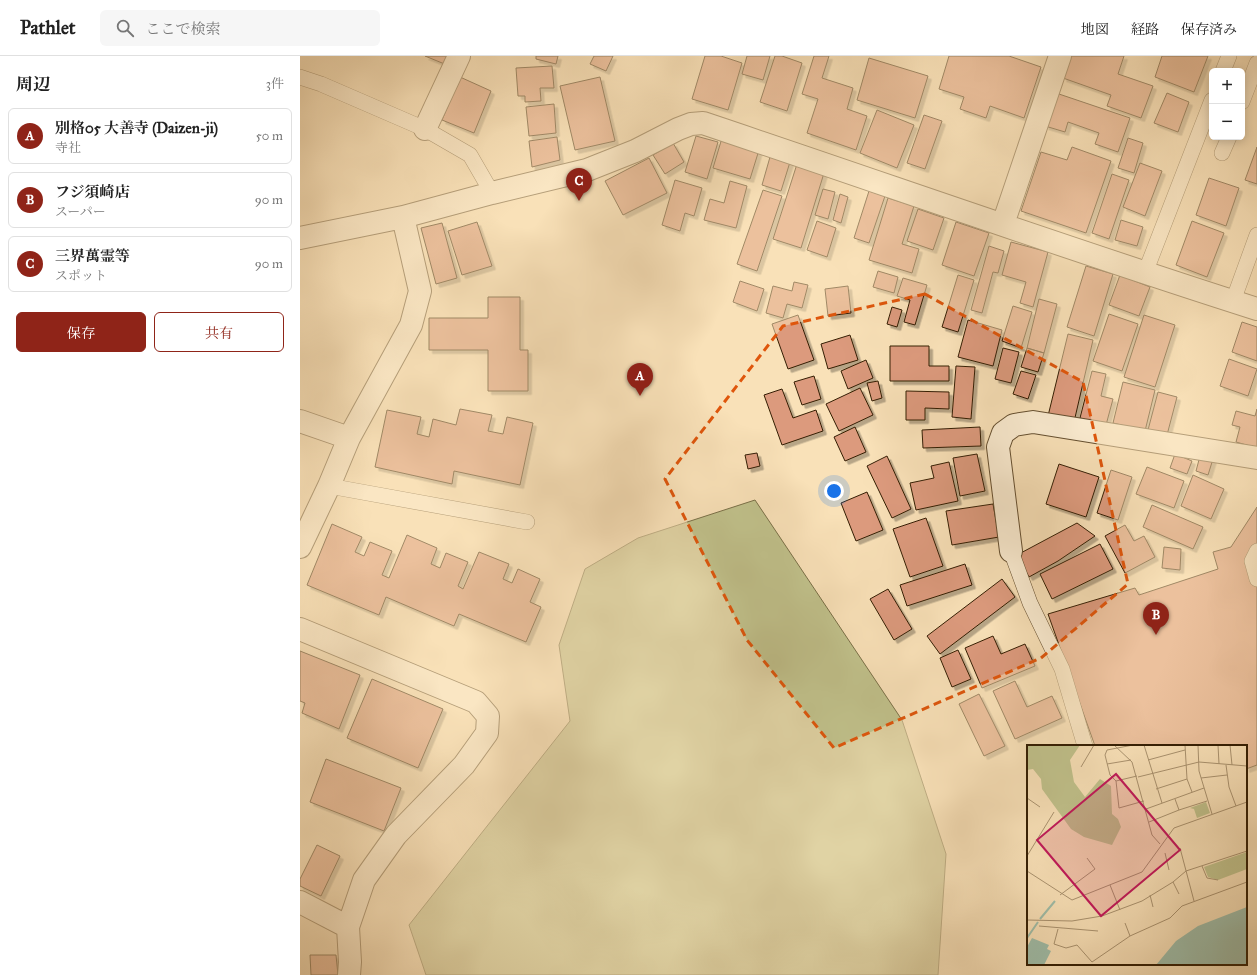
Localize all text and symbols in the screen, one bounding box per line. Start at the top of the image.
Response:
search box [100,10,380,46]
text: Pathlet [20,16,76,39]
icon: search [114,17,136,39]
text: ここで検索 [146,20,221,38]
text: 地図 [1081,21,1109,38]
text: 経路 [1131,21,1159,38]
text: 保存済み [1181,21,1237,38]
map controls [1209,68,1245,140]
button: + [1209,68,1245,104]
text: 周辺 [16,74,50,95]
text: 3件 [266,76,284,92]
button: − [1209,104,1245,140]
text: 別格05 大善寺 (Daizen-ji) [55,119,218,137]
text: A [26,128,34,144]
text: 50 m [256,128,283,144]
text: 寺社 [55,140,81,156]
pin: C [566,168,592,201]
text: フジ須崎店 [55,183,129,201]
text: B [26,192,34,208]
text: 90 m [255,192,283,208]
text: スーパー [55,204,106,220]
text: 三界萬霊等 [55,247,130,265]
text: C [26,256,34,272]
text: 90 m [255,256,283,272]
text: スポット [55,268,107,284]
button: 保存 [16,312,146,352]
button: 共有 [154,312,284,352]
pin: A [627,363,653,396]
your location [824,481,844,501]
pin: B [1143,602,1169,635]
inset map [1027,745,1247,965]

